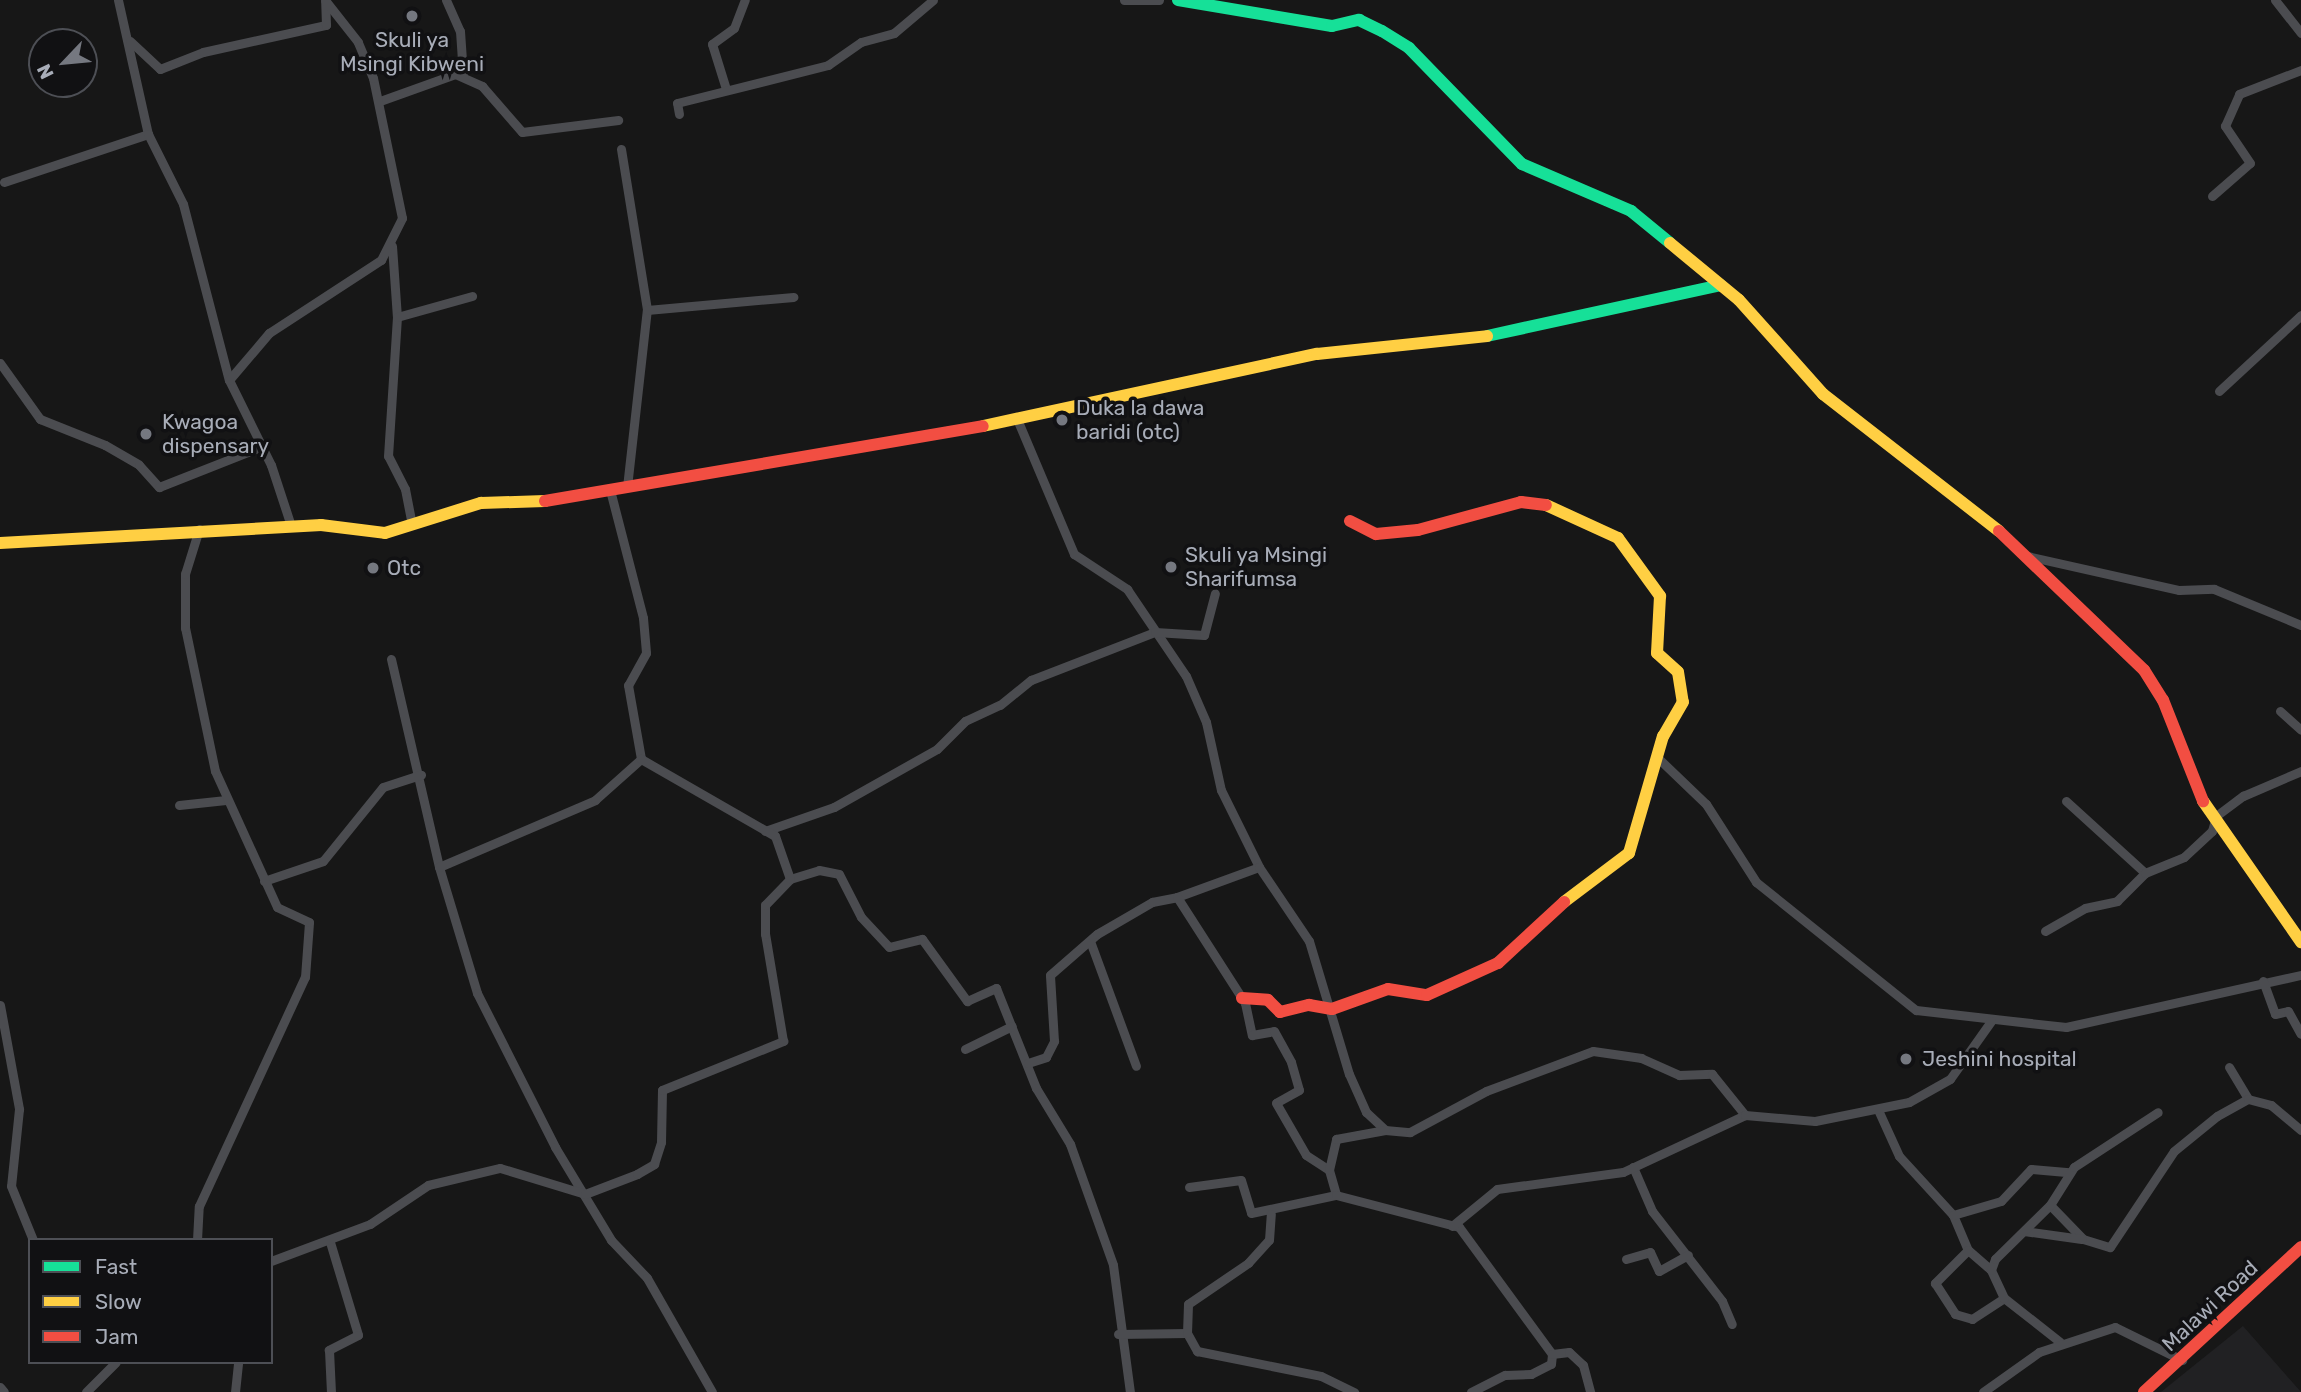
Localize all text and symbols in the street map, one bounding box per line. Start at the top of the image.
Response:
marker: Skuli ya Msingi Kibweni [404,8,420,24]
place label: Skuli ya Msingi Kibweni [340,27,484,77]
north arrow [28,28,98,98]
text: N [32,60,59,83]
place label: Duka la dawa baridi (otc) [1076,395,1204,445]
place label: Kwagoa dispensary [162,409,269,459]
marker: Duka la dawa baridi (otc) [1054,412,1070,428]
marker: Kwagoa dispensary [136,424,156,444]
place label: Skuli ya Msingi Sharifumsa [1185,542,1328,592]
place label: Otc [387,555,421,581]
marker: Skuli ya Msingi Sharifumsa [1163,559,1179,575]
marker: Otc [365,560,381,576]
place label: Jeshini hospital [1922,1046,2077,1072]
marker: Jeshini hospital [1896,1049,1916,1069]
legend [28,1238,273,1364]
text: Fast [95,1254,137,1279]
street label: Malawi Road [2157,1255,2263,1357]
text: Slow [95,1289,142,1314]
text: Jam [95,1324,139,1349]

